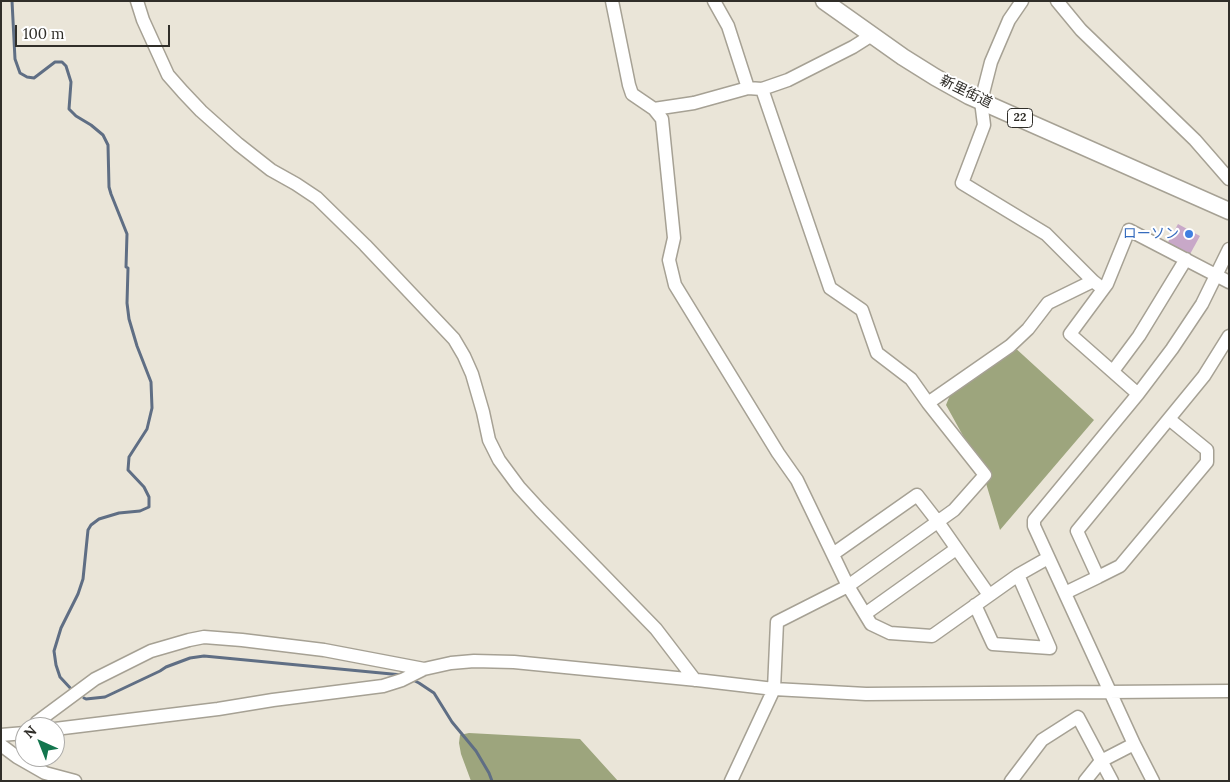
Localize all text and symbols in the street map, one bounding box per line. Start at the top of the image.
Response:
scale bar [18,15,172,47]
text: 100 m [23,24,64,43]
street label: 新里街道 [937,72,995,112]
road number: 22 [1008,109,1032,128]
place label: ローソン [1123,226,1179,242]
marker: ローソン [1183,228,1195,240]
north arrow [15,717,65,767]
text: N [20,722,40,742]

